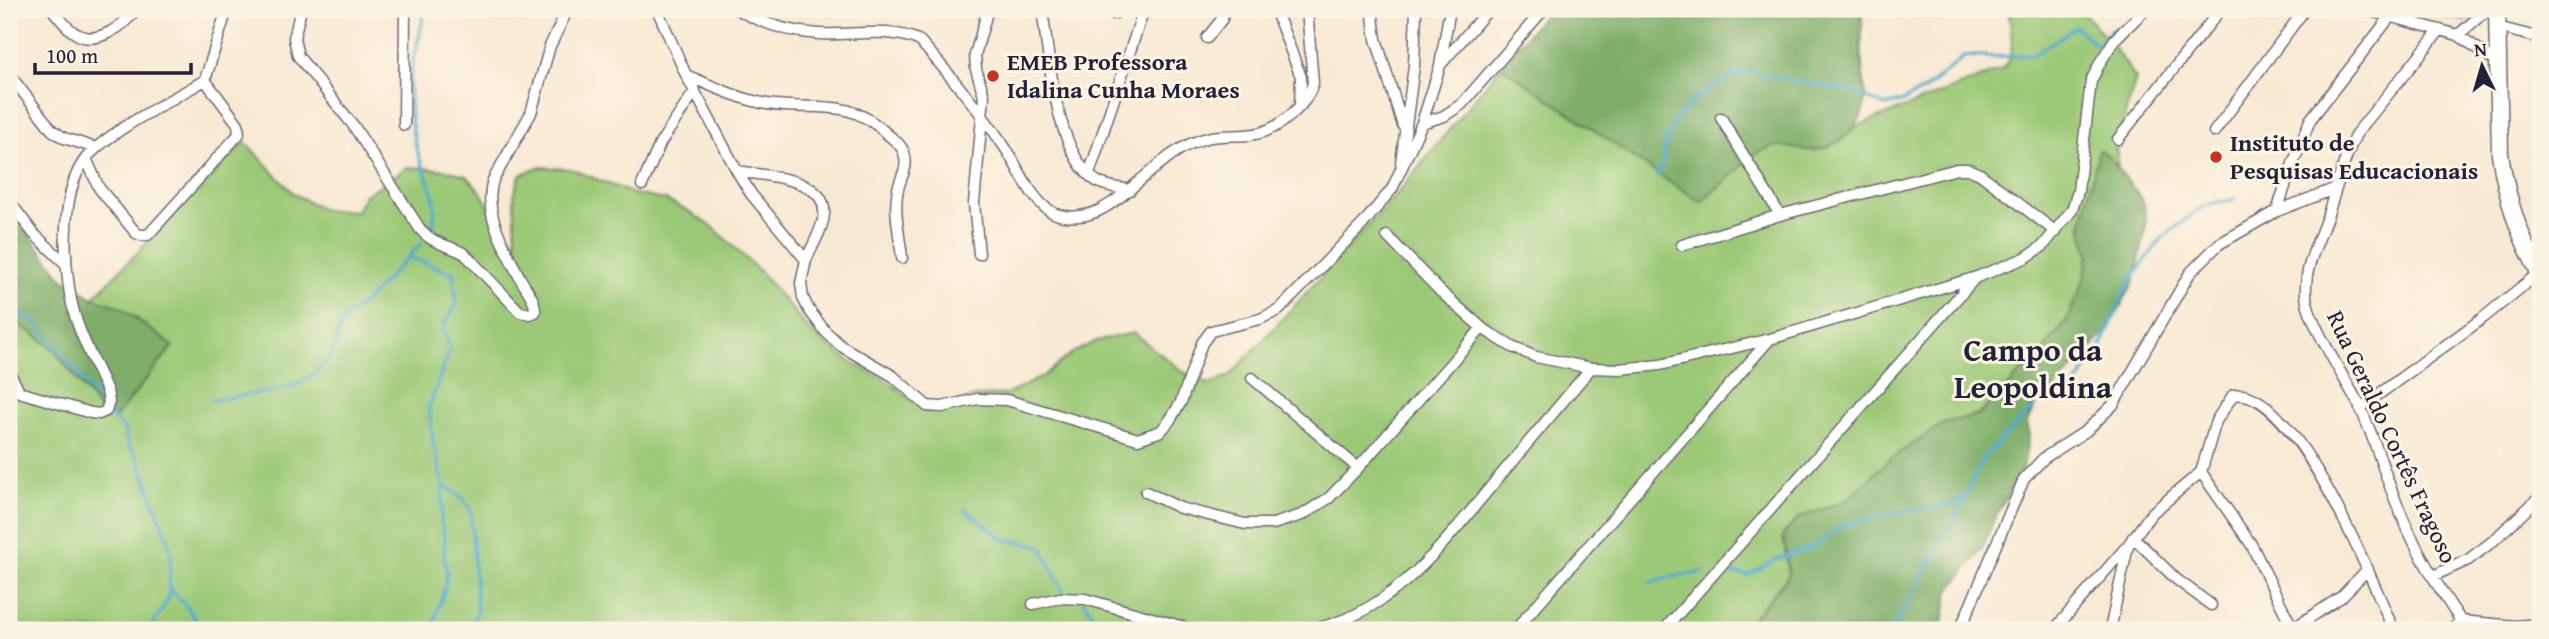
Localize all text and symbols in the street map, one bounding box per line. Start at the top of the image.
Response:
scale bar [35,32,191,76]
north arrow [2448,32,2518,102]
text: N [2473,35,2488,64]
text: 100 m [46,40,98,71]
place label: EMEB Professora Idalina Cunha Moraes [1007,44,1240,107]
marker: EMEB Professora Idalina Cunha Moraes [985,68,1001,84]
place label: Instituto de Pesquisas Educacionais [2230,125,2478,188]
marker: Instituto de Pesquisas Educacionais [2208,149,2224,165]
street label: Rua Geraldo Cortês Fragoso [2318,305,2466,569]
district label: Campo da Leopoldina [1954,326,2113,410]

